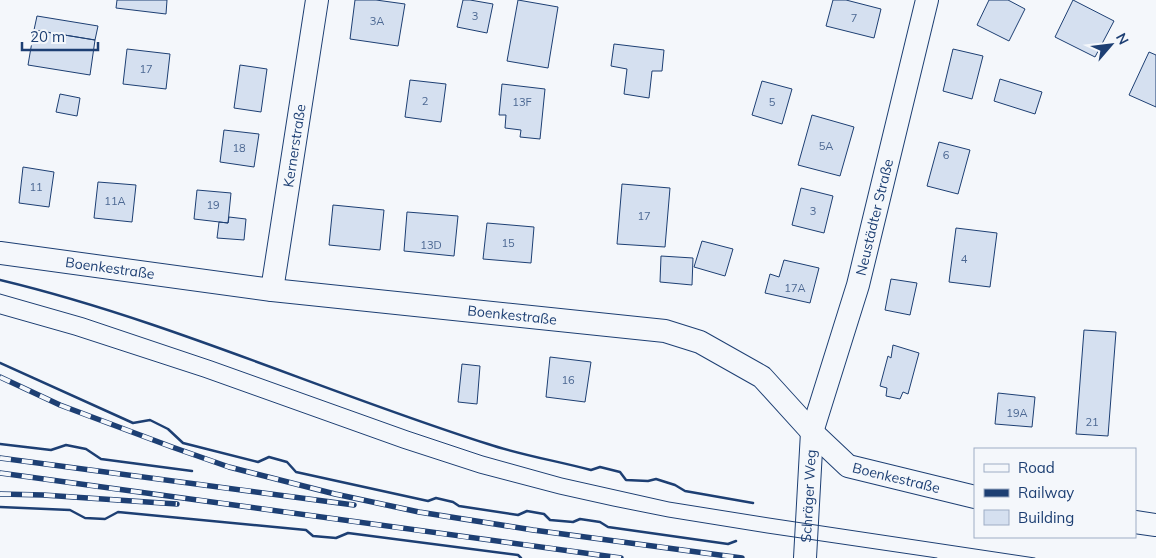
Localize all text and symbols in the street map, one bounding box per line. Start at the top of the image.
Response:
house number: 3 [472,9,478,23]
house number: 7 [851,11,857,25]
house number: 3A [370,14,384,28]
scale bar [22,20,99,52]
north arrow [1086,20,1136,70]
text: 20 m [30,27,65,46]
text: N [1112,30,1133,48]
house number: 17 [139,62,153,76]
house number: 2 [422,94,429,108]
house number: 13F [512,95,532,109]
house number: 5 [769,95,776,109]
street label: Kernerstraße [279,103,310,189]
house number: 5A [819,139,833,153]
house number: 18 [232,141,246,155]
house number: 6 [943,148,950,162]
street label: Neustädter Straße [852,157,897,277]
house number: 11 [29,180,43,194]
house number: 11A [104,194,126,208]
house number: 19 [206,198,220,212]
house number: 3 [810,204,816,218]
house number: 17 [637,209,651,223]
house number: 15 [501,236,515,250]
house number: 13D [420,238,442,252]
house number: 4 [961,252,968,266]
street label: Boenkestraße [64,253,156,283]
house number: 17A [784,281,806,295]
street label: Boenkestraße [467,301,558,329]
house number: 16 [561,373,575,387]
house number: 19A [1006,406,1028,420]
house number: 21 [1085,415,1099,429]
legend [974,448,1136,538]
street label: Schräger Weg [797,449,820,543]
street label: Boenkestraße [850,458,942,497]
text: Road [1018,458,1055,477]
text: Railway [1018,483,1074,502]
text: Building [1018,508,1074,527]

